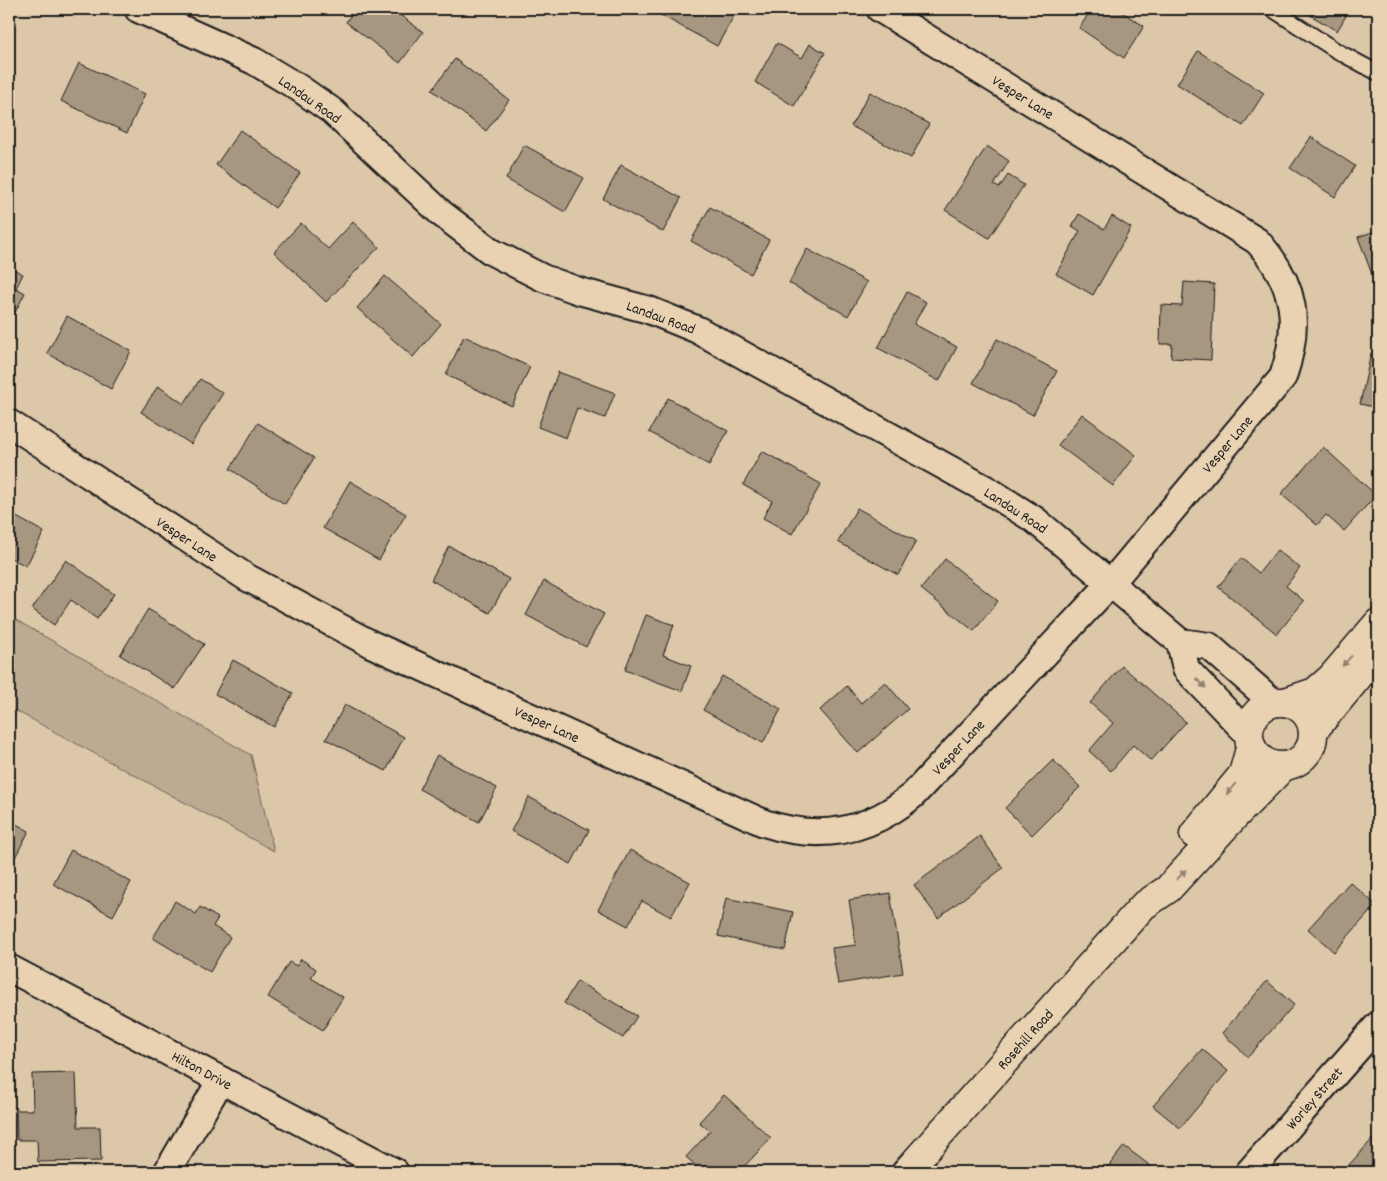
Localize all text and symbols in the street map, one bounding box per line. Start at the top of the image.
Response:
street label: Landau Road [273,71,345,130]
street label: Vesper Lane [987,71,1058,127]
street label: Landau Road [623,296,698,342]
street label: Vesper Lane [1198,411,1259,479]
street label: Landau Road [979,483,1051,541]
street label: Vesper Lane [151,513,221,569]
one-way arrow [1341,654,1353,666]
one-way arrow [1195,677,1207,689]
street label: Vesper Lane [510,702,583,750]
street label: Vesper Lane [928,715,991,781]
one-way arrow [1226,782,1237,795]
one-way arrow [1175,869,1187,881]
street label: Rosehill Road [993,1005,1060,1076]
street label: Hilton Drive [167,1047,235,1097]
street label: Worley Street [1282,1063,1349,1136]

